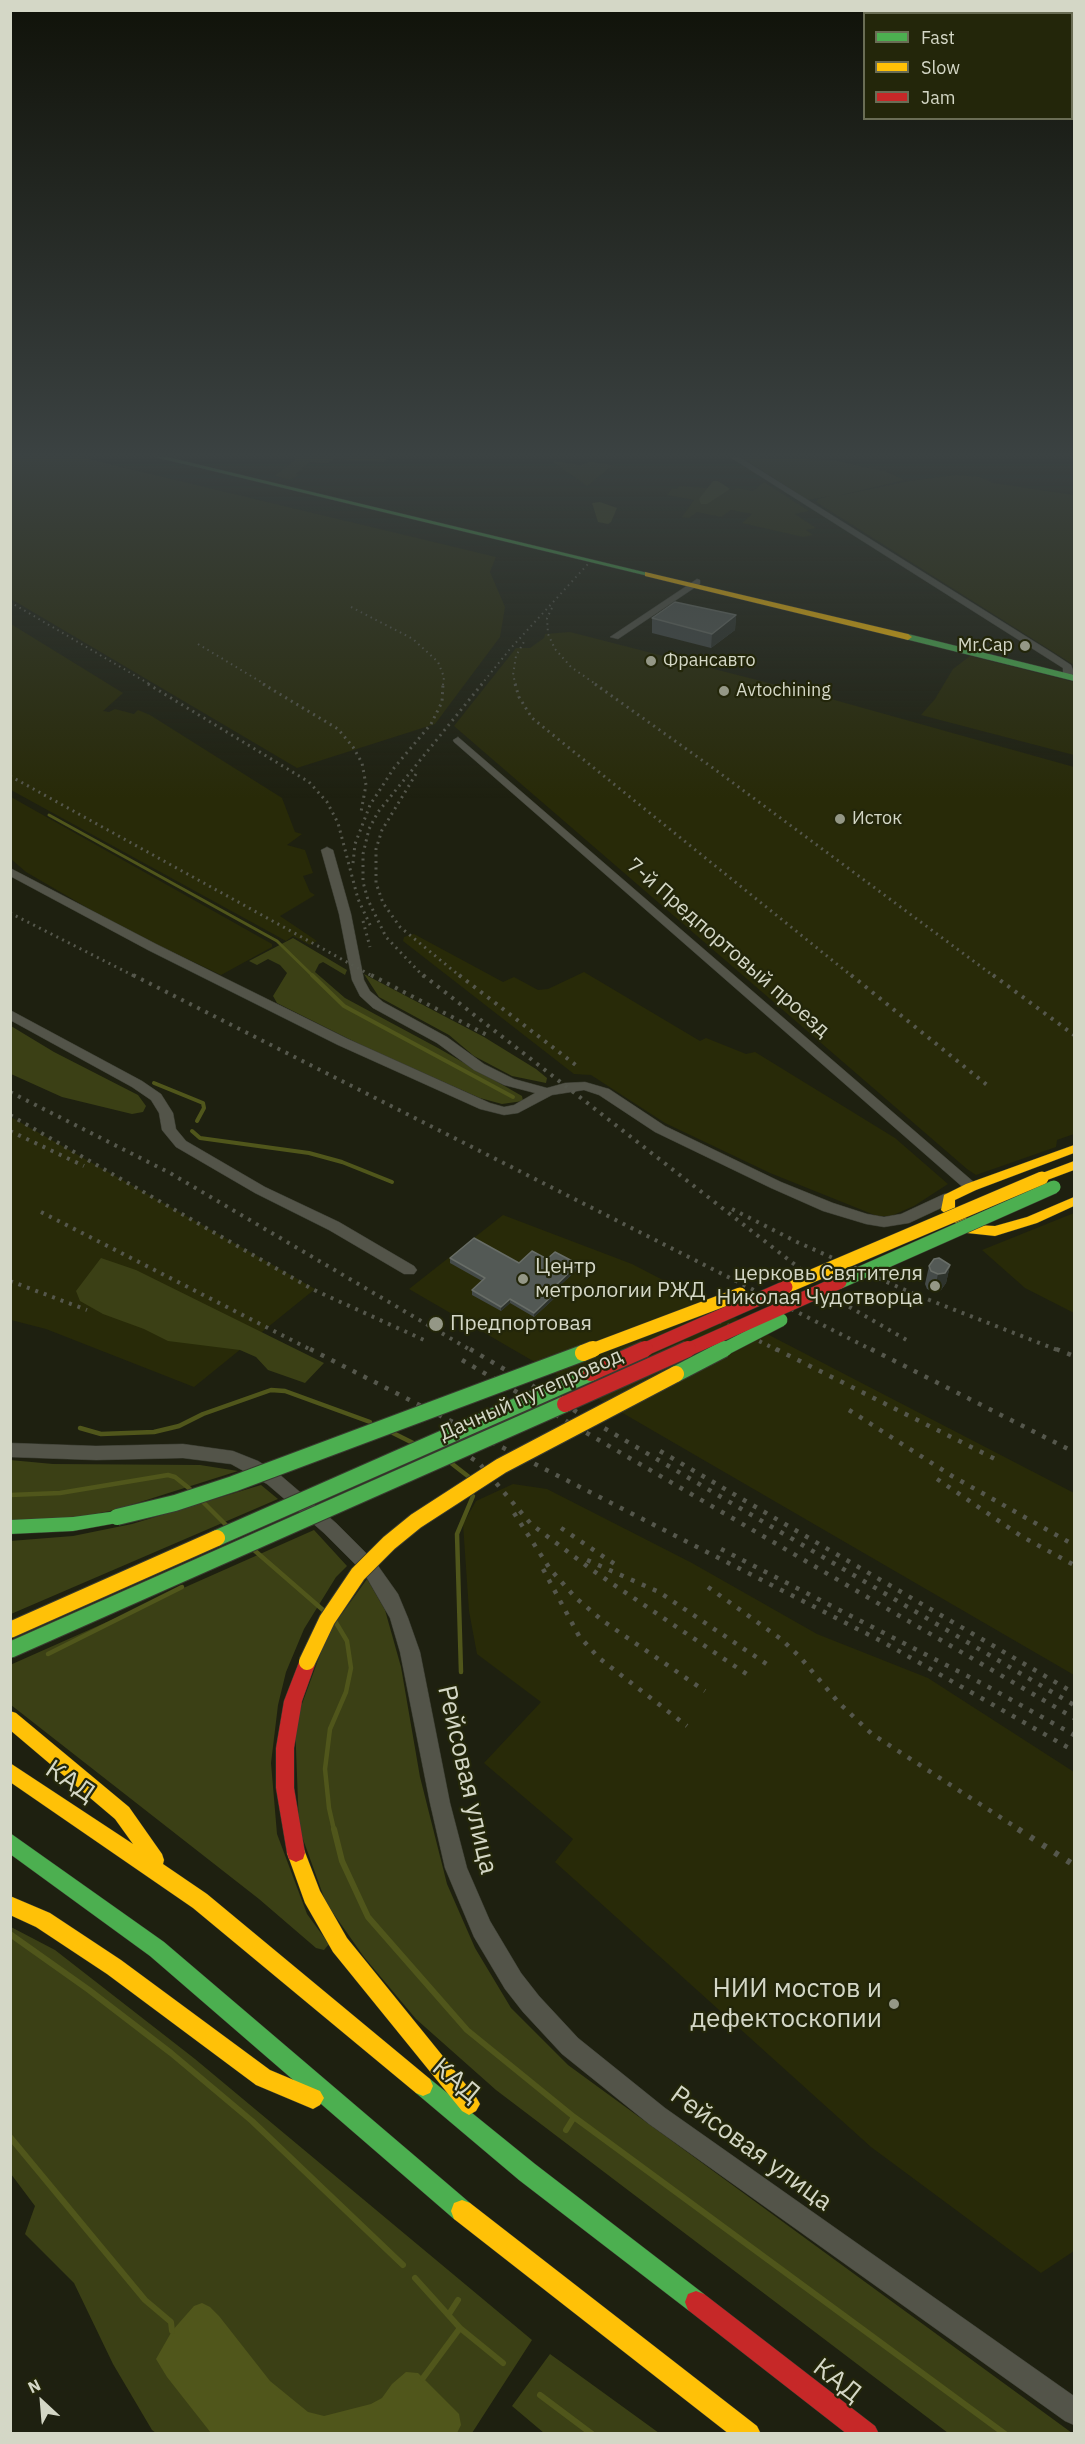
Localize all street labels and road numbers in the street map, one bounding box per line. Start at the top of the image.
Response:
street label: 7-й Предпортовый проезд [621,853,835,1043]
street label: Дачный путепровод [435,1343,627,1447]
street label: Рейсовая улица [430,1683,504,1877]
street label: КАД [39,1754,101,1810]
street label: КАД [426,2052,486,2110]
street label: Рейсовая улица [664,2080,838,2218]
street label: КАД [806,2352,868,2410]

